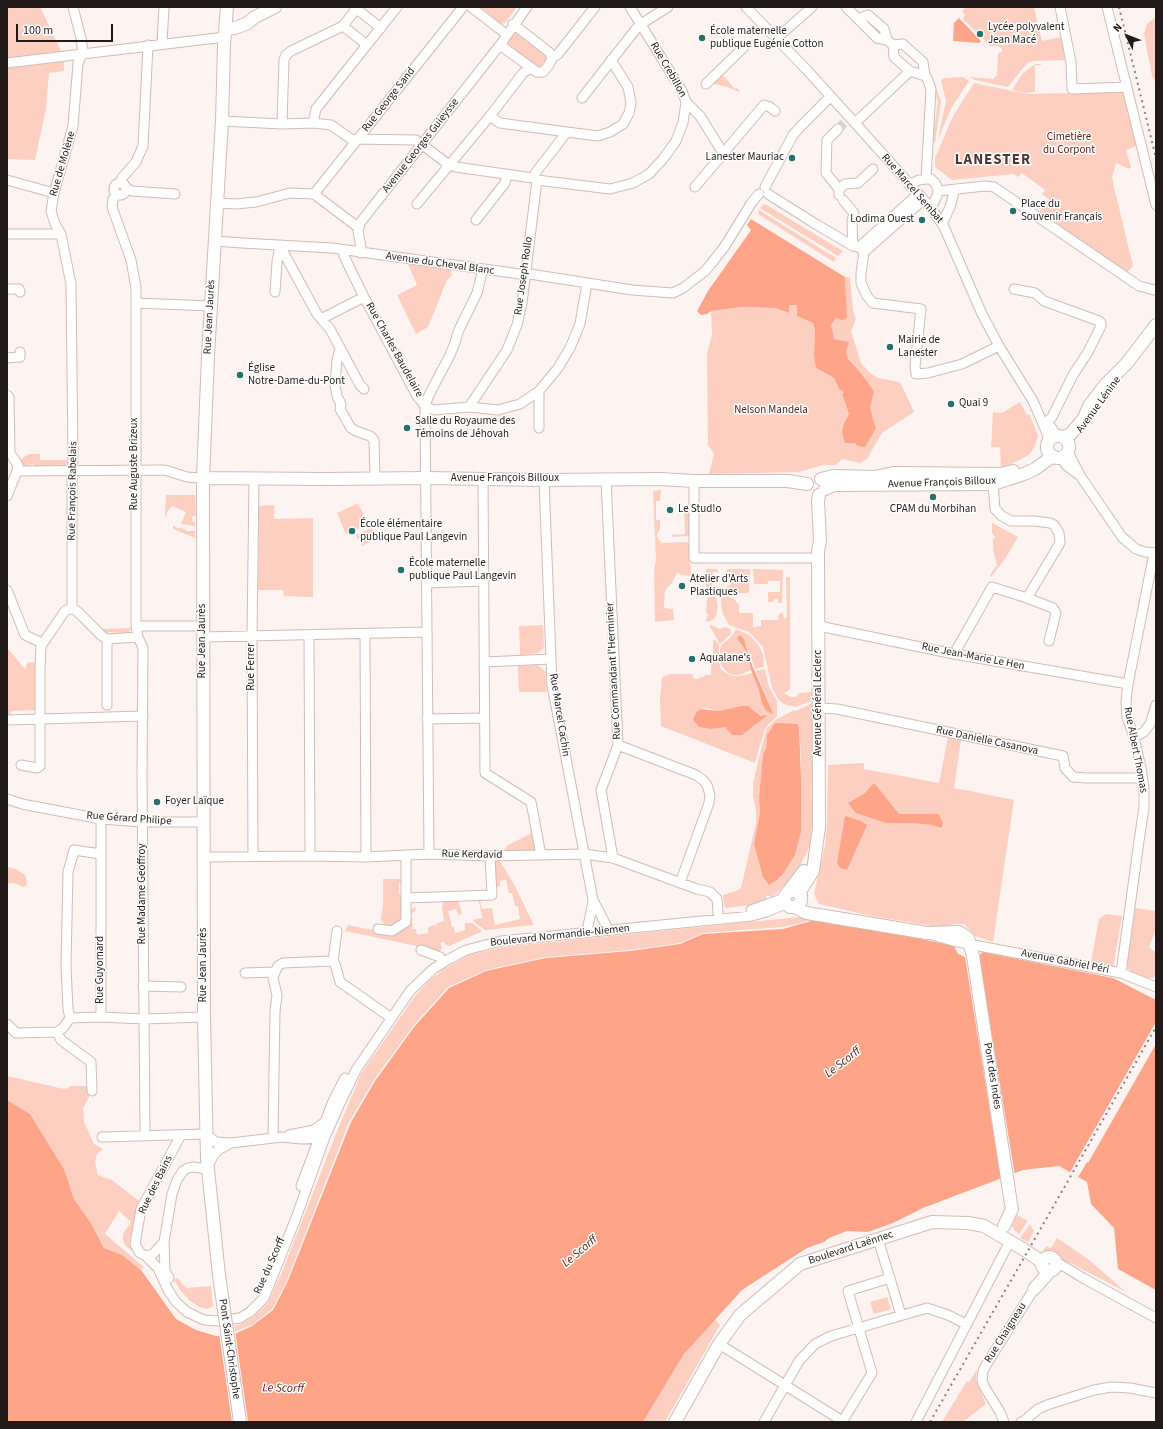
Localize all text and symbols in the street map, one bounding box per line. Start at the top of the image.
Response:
scale bar [18,16,115,42]
north arrow [1107,16,1147,56]
text: N [1110,20,1126,35]
place label: Lycée polyvalent Jean Macé [988,21,1064,47]
text: 100 m [23,22,53,39]
place label: École maternelle publique Eugénie Cotton [710,25,824,51]
marker: Lycée polyvalent Jean Macé [975,29,985,39]
marker: École maternelle publique Eugénie Cotton [697,33,707,43]
street label: Rue Crebillon [647,40,689,100]
street label: Rue George Sand [360,65,418,135]
street label: Avenue Georges Guieysse [380,96,462,196]
street label: Rue de Molène [47,130,79,198]
park label: Cimetière du Corpont [1043,131,1095,157]
place label: Lanester Mauriac [706,151,784,165]
street label: Rue Marcel Sembat [878,152,946,226]
district label: LANESTER [955,152,1031,170]
marker: Lanester Mauriac [787,153,797,163]
place label: Place du Souvenir Français [1021,198,1102,224]
marker: Place du Souvenir Français [1008,206,1018,216]
place label: Lodima Ouest [850,213,914,227]
marker: Lodima Ouest [917,215,927,225]
street label: Rue Joseph Rollo [512,236,536,316]
street label: Avenue du Cheval Blanc [385,250,495,278]
street label: Rue Jean Jaurès [201,279,219,355]
street label: Rue Charles Baudelaire [362,300,426,400]
place label: Mairie de Lanester [898,334,940,360]
marker: Mairie de Lanester [885,342,895,352]
place label: Église Notre-Dame-du-Pont [248,362,345,388]
marker: Église Notre-Dame-du-Pont [235,370,245,380]
street label: Avenue Lénine [1074,374,1124,436]
place label: Quai 9 [959,397,988,411]
marker: Quai 9 [946,399,956,409]
park label: Nelson Mandela [734,404,808,418]
place label: Salle du Royaume des Témoins de Jéhovah [415,415,515,441]
street label: Rue Auguste Brizeux [128,418,142,510]
marker: Salle du Royaume des Témoins de Jéhovah [402,423,412,433]
street label: Rue François Rabelais [66,441,80,541]
street label: Avenue François Billoux [451,472,559,486]
street label: Avenue François Billoux [888,475,996,491]
marker: CPAM du Morbihan [928,492,938,502]
place label: Le Stud!o [678,503,721,517]
place label: CPAM du Morbihan [890,503,976,517]
marker: Le Stud!o [665,505,675,515]
place label: École élémentaire publique Paul Langevin [360,518,467,544]
marker: École élémentaire publique Paul Langevin [347,526,357,536]
place label: École maternelle publique Paul Langevin [409,557,516,583]
marker: École maternelle publique Paul Langevin [396,565,406,575]
place label: Atelier d'Arts Plastiques [690,573,748,599]
marker: Atelier d'Arts Plastiques [677,581,687,591]
street label: Rue Commandant l'Herminier [604,602,624,740]
street label: Rue Jean Jaurès [196,604,210,678]
street label: Rue Jean-Marie Le Hen [920,641,1026,673]
street label: Rue Ferrer [245,643,259,691]
street label: Avenue Général Leclerc [812,650,826,756]
place label: Aqualane's [700,652,751,666]
marker: Aqualane's [687,654,697,664]
street label: Rue Marcel Cachin [546,673,572,757]
street label: Rue Albert Thomas [1120,706,1150,794]
street label: Rue Danielle Casanova [935,724,1039,758]
place label: Foyer Laïque [165,795,224,809]
marker: Foyer Laïque [152,797,162,807]
street label: Rue Gérard Philipe [86,809,172,829]
street label: Rue Madame Geoffroy [136,843,150,945]
street label: Rue Kerdavid [441,848,503,862]
street label: Boulevard Normandie-Niemen [489,922,631,950]
street label: Rue Jean Jaurès [197,928,211,1002]
street label: Rue Guyomard [94,936,108,1004]
street label: Avenue Gabriel Péri [1020,947,1110,977]
street label: Pont des Indes [980,1042,1004,1110]
water label: Le Scorff [822,1045,864,1081]
street label: Rue des Bains [136,1154,176,1216]
street label: Boulevard Laënnec [807,1228,895,1268]
water label: Le Scorff [559,1233,601,1271]
street label: Rue du Scorff [252,1235,288,1297]
street label: Pont Saint-Christophe [215,1298,243,1400]
street label: Rue Chaigneau [982,1300,1030,1366]
water label: Le Scorff [262,1381,304,1397]

